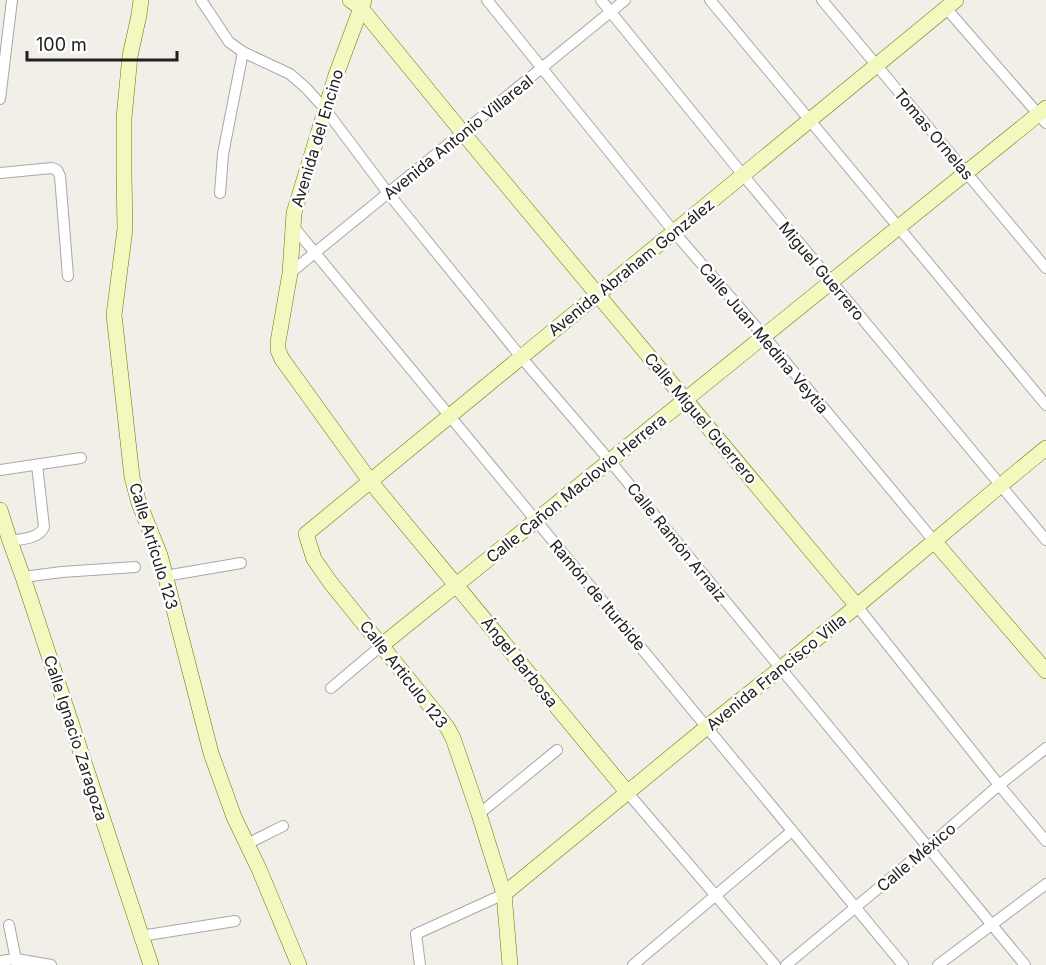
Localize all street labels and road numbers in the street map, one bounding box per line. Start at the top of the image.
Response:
street label: Avenida del Encino [287,67,347,209]
street label: Avenida Antonio Villareal [379,70,537,204]
street label: Tomas Ornelas [890,84,978,184]
street label: Avenida Abraham González [544,194,718,340]
street label: Miguel Guerrero [775,218,869,324]
street label: Calle Juan Medina Veytia [695,259,833,417]
street label: Calle Miguel Guerrero [640,348,762,488]
street label: Calle Cañon Maclovio Herrera [482,409,670,567]
street label: Calle Ramón Arnaiz [623,478,731,606]
street label: Calle Artículo 123 [125,480,183,612]
street label: Ramón de Iturbide [546,535,650,655]
street label: Avenida Francisco Villa [702,609,850,735]
street label: Ángel Barbosa [477,613,563,711]
street label: Calle Articulo 123 [356,616,452,732]
street label: Calle Ignacio Zaragoza [40,653,112,823]
street label: Calle México [872,818,960,896]

